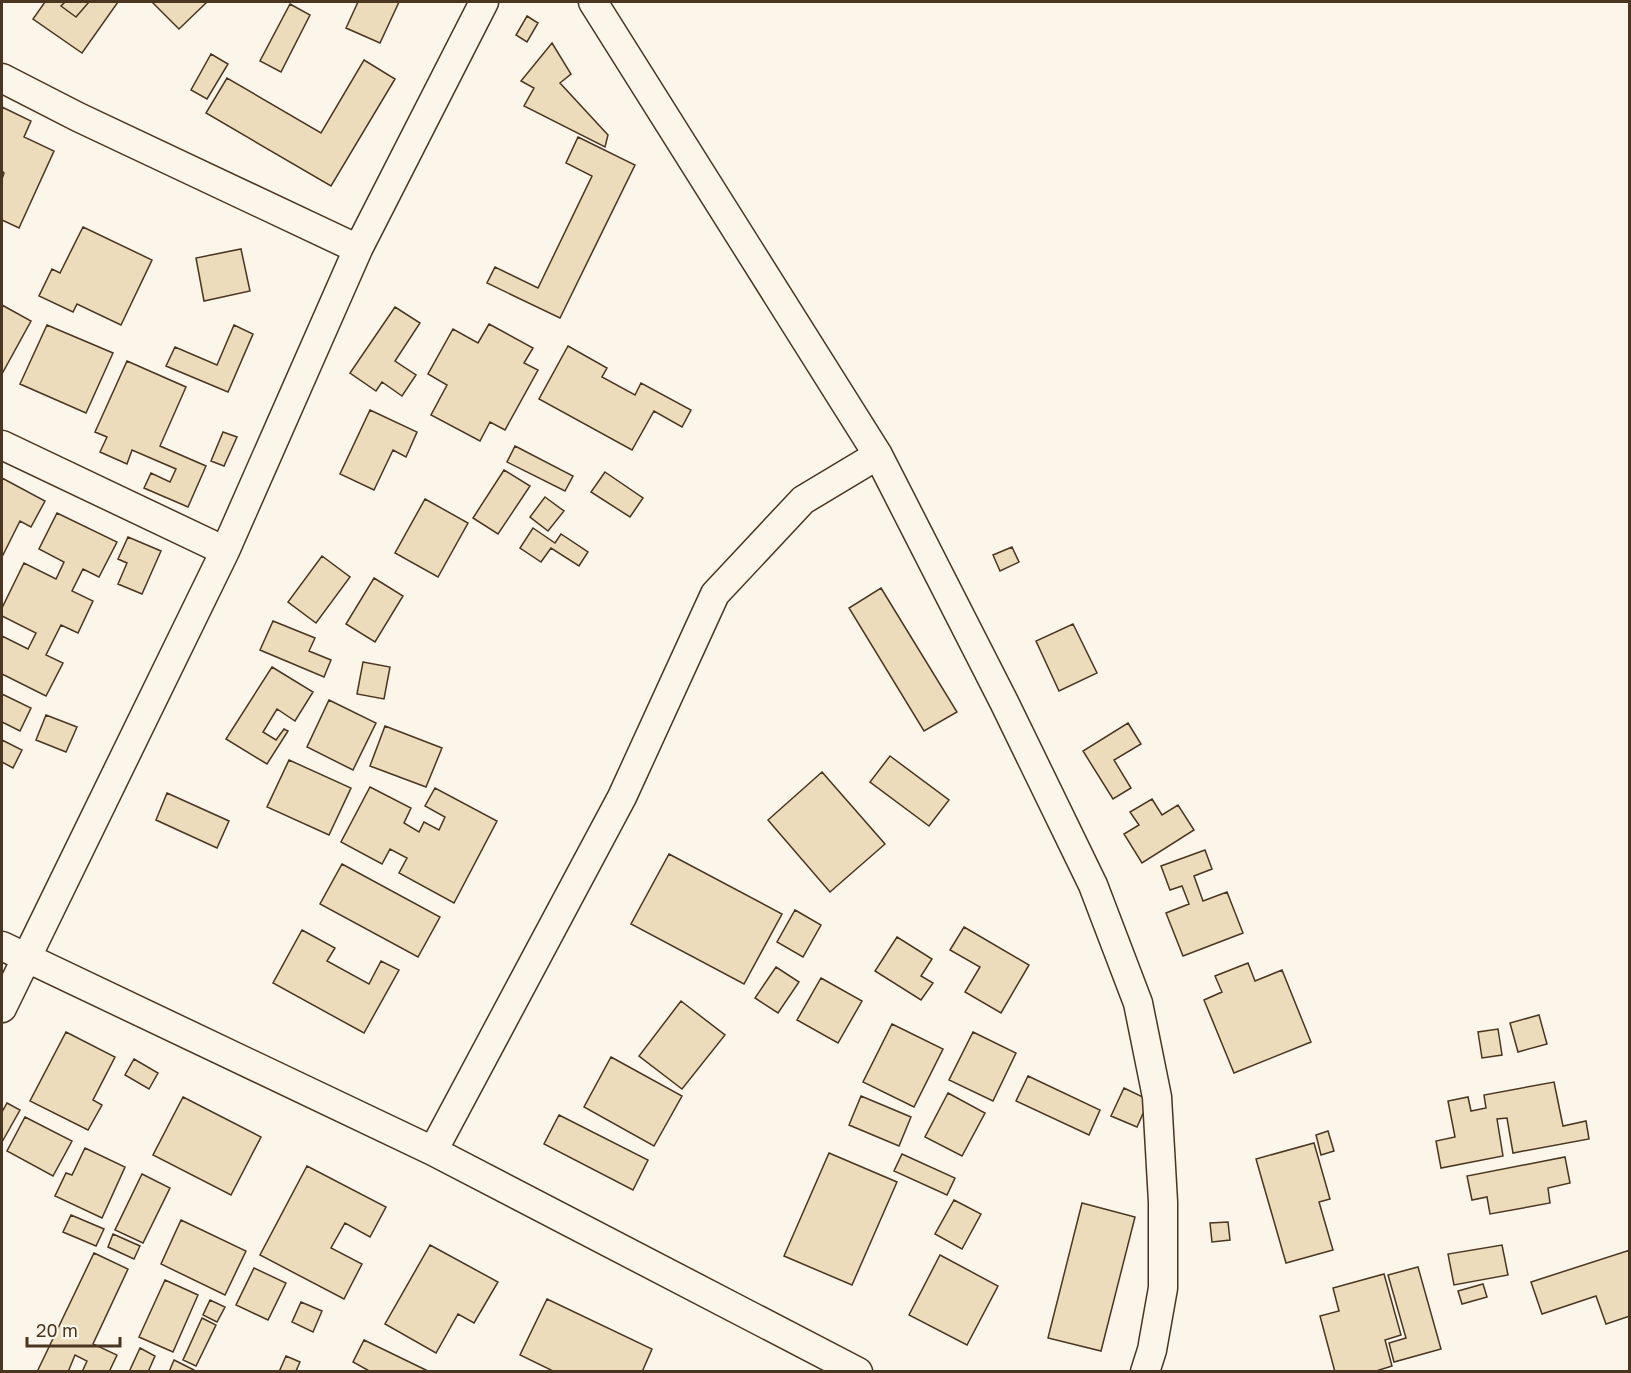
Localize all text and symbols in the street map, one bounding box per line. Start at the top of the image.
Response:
scale bar [27,1310,120,1348]
text: 20 m [36,1319,78,1341]

